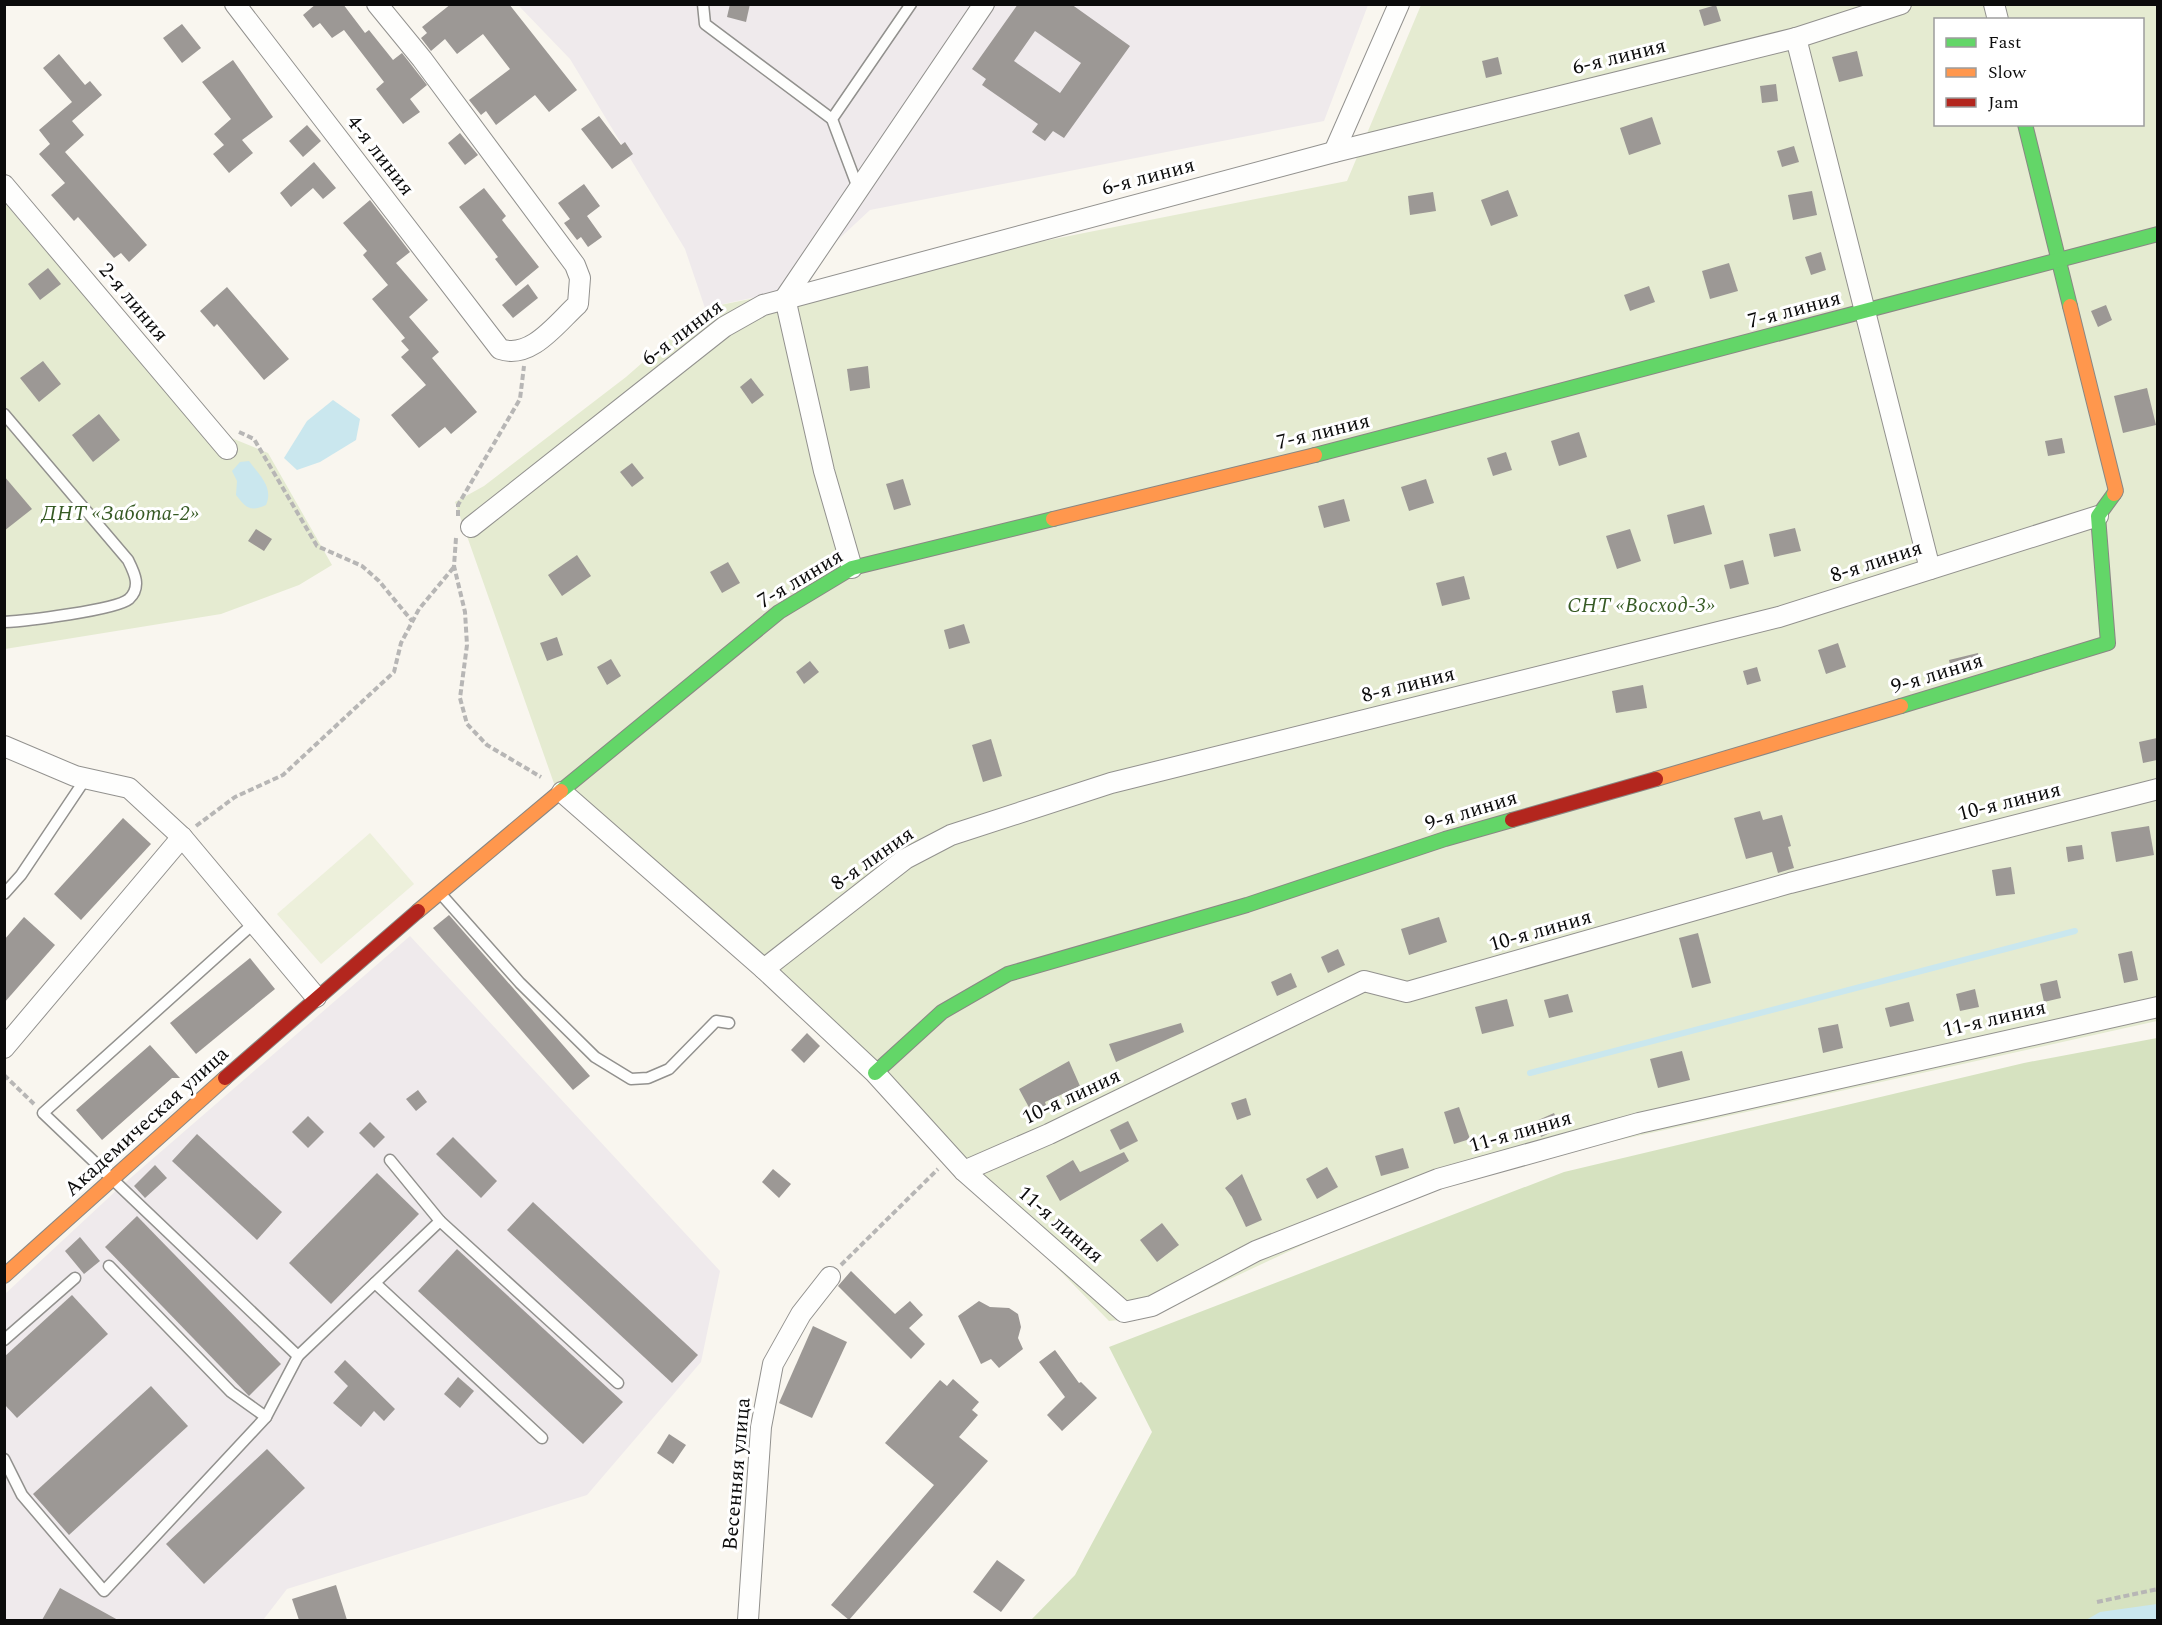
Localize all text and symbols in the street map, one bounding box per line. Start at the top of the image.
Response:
legend [1934,18,2144,126]
text: Fast [1988,29,2021,56]
street label: 6-я линия [1569,30,1669,84]
text: Slow [1988,59,2027,86]
text: Jam [1988,89,2019,116]
street label: 4-я линия [338,108,422,203]
street label: 6-я линия [1098,149,1198,205]
street label: 2-я линия [90,256,176,349]
street label: 7-я линия [1744,282,1844,338]
street label: 6-я линия [635,291,730,374]
street label: 7-я линия [1273,405,1373,459]
park label: ДНТ «Забота-2» [40,498,199,530]
street label: 8-я линия [1826,532,1926,592]
street label: 7-я линия [752,541,850,617]
park label: СНТ «Восход-3» [1567,590,1715,622]
street label: 9-я линия [1887,645,1987,703]
street label: 8-я линия [1358,658,1458,712]
street label: 10-я линия [1954,774,2064,830]
street label: 9-я линия [1421,782,1521,840]
street label: 8-я линия [824,818,921,899]
street label: 10-я линия [1485,901,1595,961]
street label: 11-я линия [1939,992,2049,1046]
street label: Академическая улица [57,1038,237,1205]
street label: 10-я линия [1017,1060,1126,1134]
street label: 11-я линия [1465,1102,1575,1162]
street label: 11-я линия [1010,1178,1111,1271]
street label: Весенняя улица [714,1395,760,1552]

